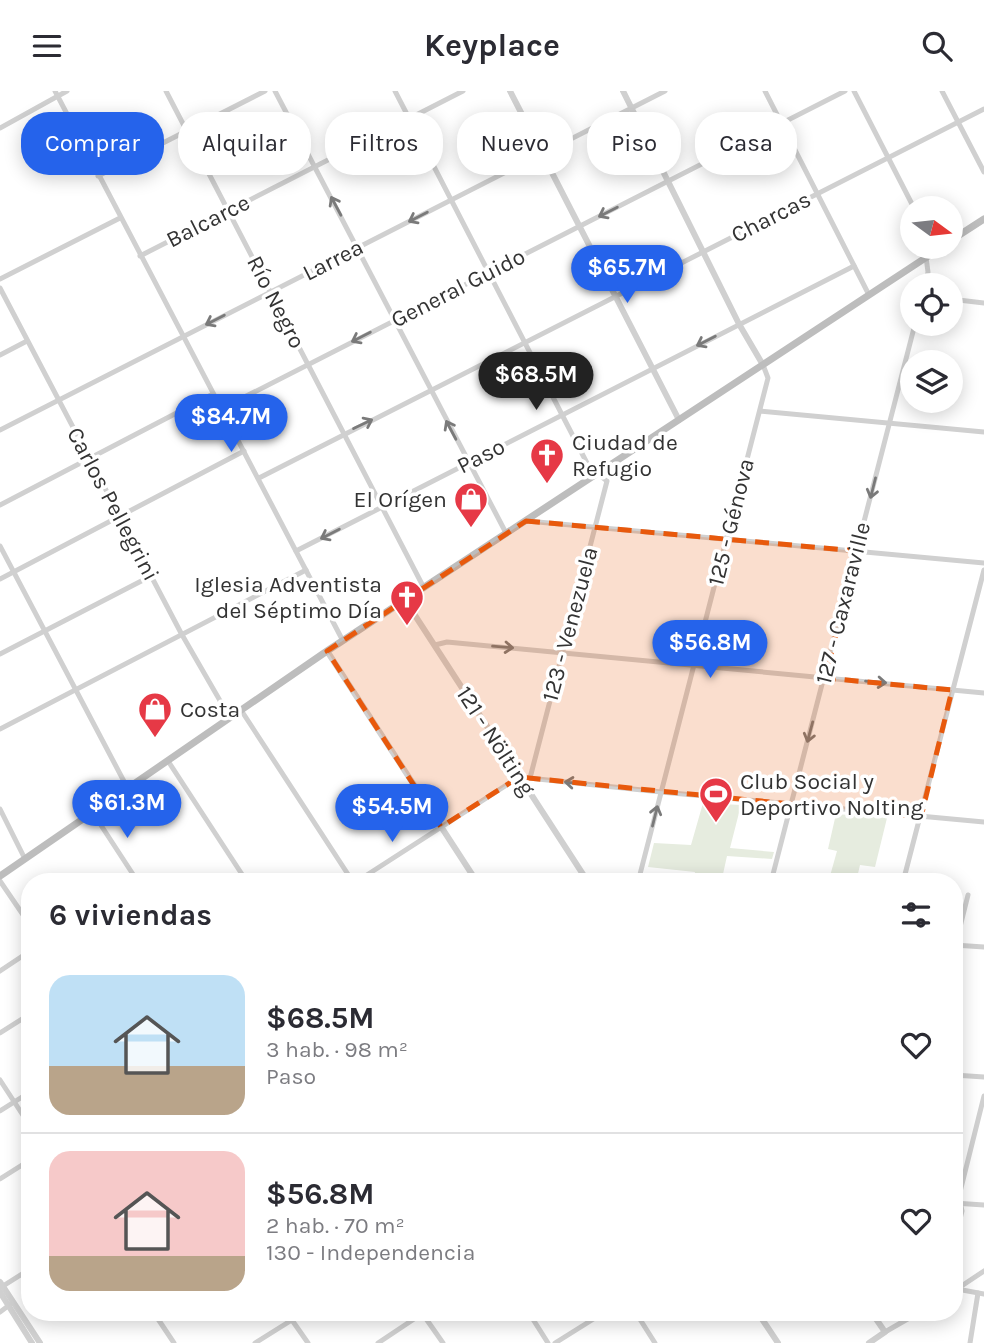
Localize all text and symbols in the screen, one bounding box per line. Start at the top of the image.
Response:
icon: menu [28,27,66,65]
text: Keyplace [424,27,560,64]
icon: search [918,27,956,65]
chip: Comprar [21,112,164,175]
chip: Alquilar [178,112,311,175]
chip: Filtros [325,112,443,175]
chip: Nuevo [457,112,573,175]
chip: Piso [587,112,681,175]
chip: Casa [695,112,797,175]
street label: Charcas [727,186,815,248]
street label: Balcarce [162,189,254,253]
one-way arrow [328,196,342,217]
north arrow [900,196,962,259]
map controls [900,196,963,413]
one-way arrow [598,205,619,219]
one-way arrow [408,210,429,224]
street label: Larrea [298,233,368,287]
street label: General Guido [386,243,530,333]
pin: $65.7M [570,245,684,305]
street label: Río Negro [241,251,311,353]
text: $65.7M [587,254,667,281]
button: locate [900,273,963,336]
one-way arrow [205,313,226,327]
one-way arrow [351,330,372,344]
one-way arrow [696,334,717,348]
button: layers [900,350,963,413]
pin: $68.5M [479,353,593,412]
text: $68.5M [494,361,578,388]
pin: $84.7M [174,395,288,454]
text: $84.7M [191,403,271,430]
one-way arrow [352,417,373,431]
one-way arrow [443,420,457,441]
street label: Carlos Pellegrini [61,423,165,585]
place label: Ciudad de Refugio [572,429,678,482]
street label: Paso [453,433,509,479]
church icon: Ciudad de Refugio [528,436,566,485]
street label: 125 - Génova [702,456,760,588]
one-way arrow [866,476,879,499]
shop icon: El Orígen [452,480,490,529]
place label: El Orígen [353,486,447,513]
street label: 127 - Caxaraville [810,519,876,687]
one-way arrow [320,528,341,542]
street label: 123 - Venezuela [536,544,604,704]
place label: Iglesia Adventista del Séptimo Día [194,571,382,624]
church icon: Iglesia Adventista del Séptimo Día [388,578,426,627]
pin: $56.8M [653,621,767,680]
text: $56.8M [668,629,752,656]
one-way arrow [491,641,514,654]
one-way arrow [864,676,886,689]
street label: 121 - Nölting [451,681,541,801]
shop icon: Costa [136,690,174,739]
place label: Costa [180,696,240,723]
one-way arrow [803,720,816,743]
place label: Club Social y Deportivo Nolting [740,768,924,821]
sports icon: Club Social y Deportivo Nolting [697,775,735,824]
one-way arrow [564,776,586,789]
pin: $61.3M [70,781,184,840]
pin: $54.5M [335,785,449,844]
text: $61.3M [88,789,166,816]
text: $54.5M [351,793,433,820]
one-way arrow [649,805,662,828]
icon: filters [897,896,935,934]
text: 6 viviendas [49,897,212,933]
text: $68.5M [266,1000,374,1036]
icon: home [105,1003,189,1087]
icon: heart [897,1026,935,1064]
text: 3 hab. · 98 m² [266,1036,408,1063]
text: Paso [266,1063,316,1090]
text: $56.8M [266,1176,374,1212]
icon: home [105,1179,189,1263]
icon: heart [897,1202,935,1240]
text: 2 hab. · 70 m² [266,1212,405,1239]
text: 130 - Independencia [266,1239,475,1266]

